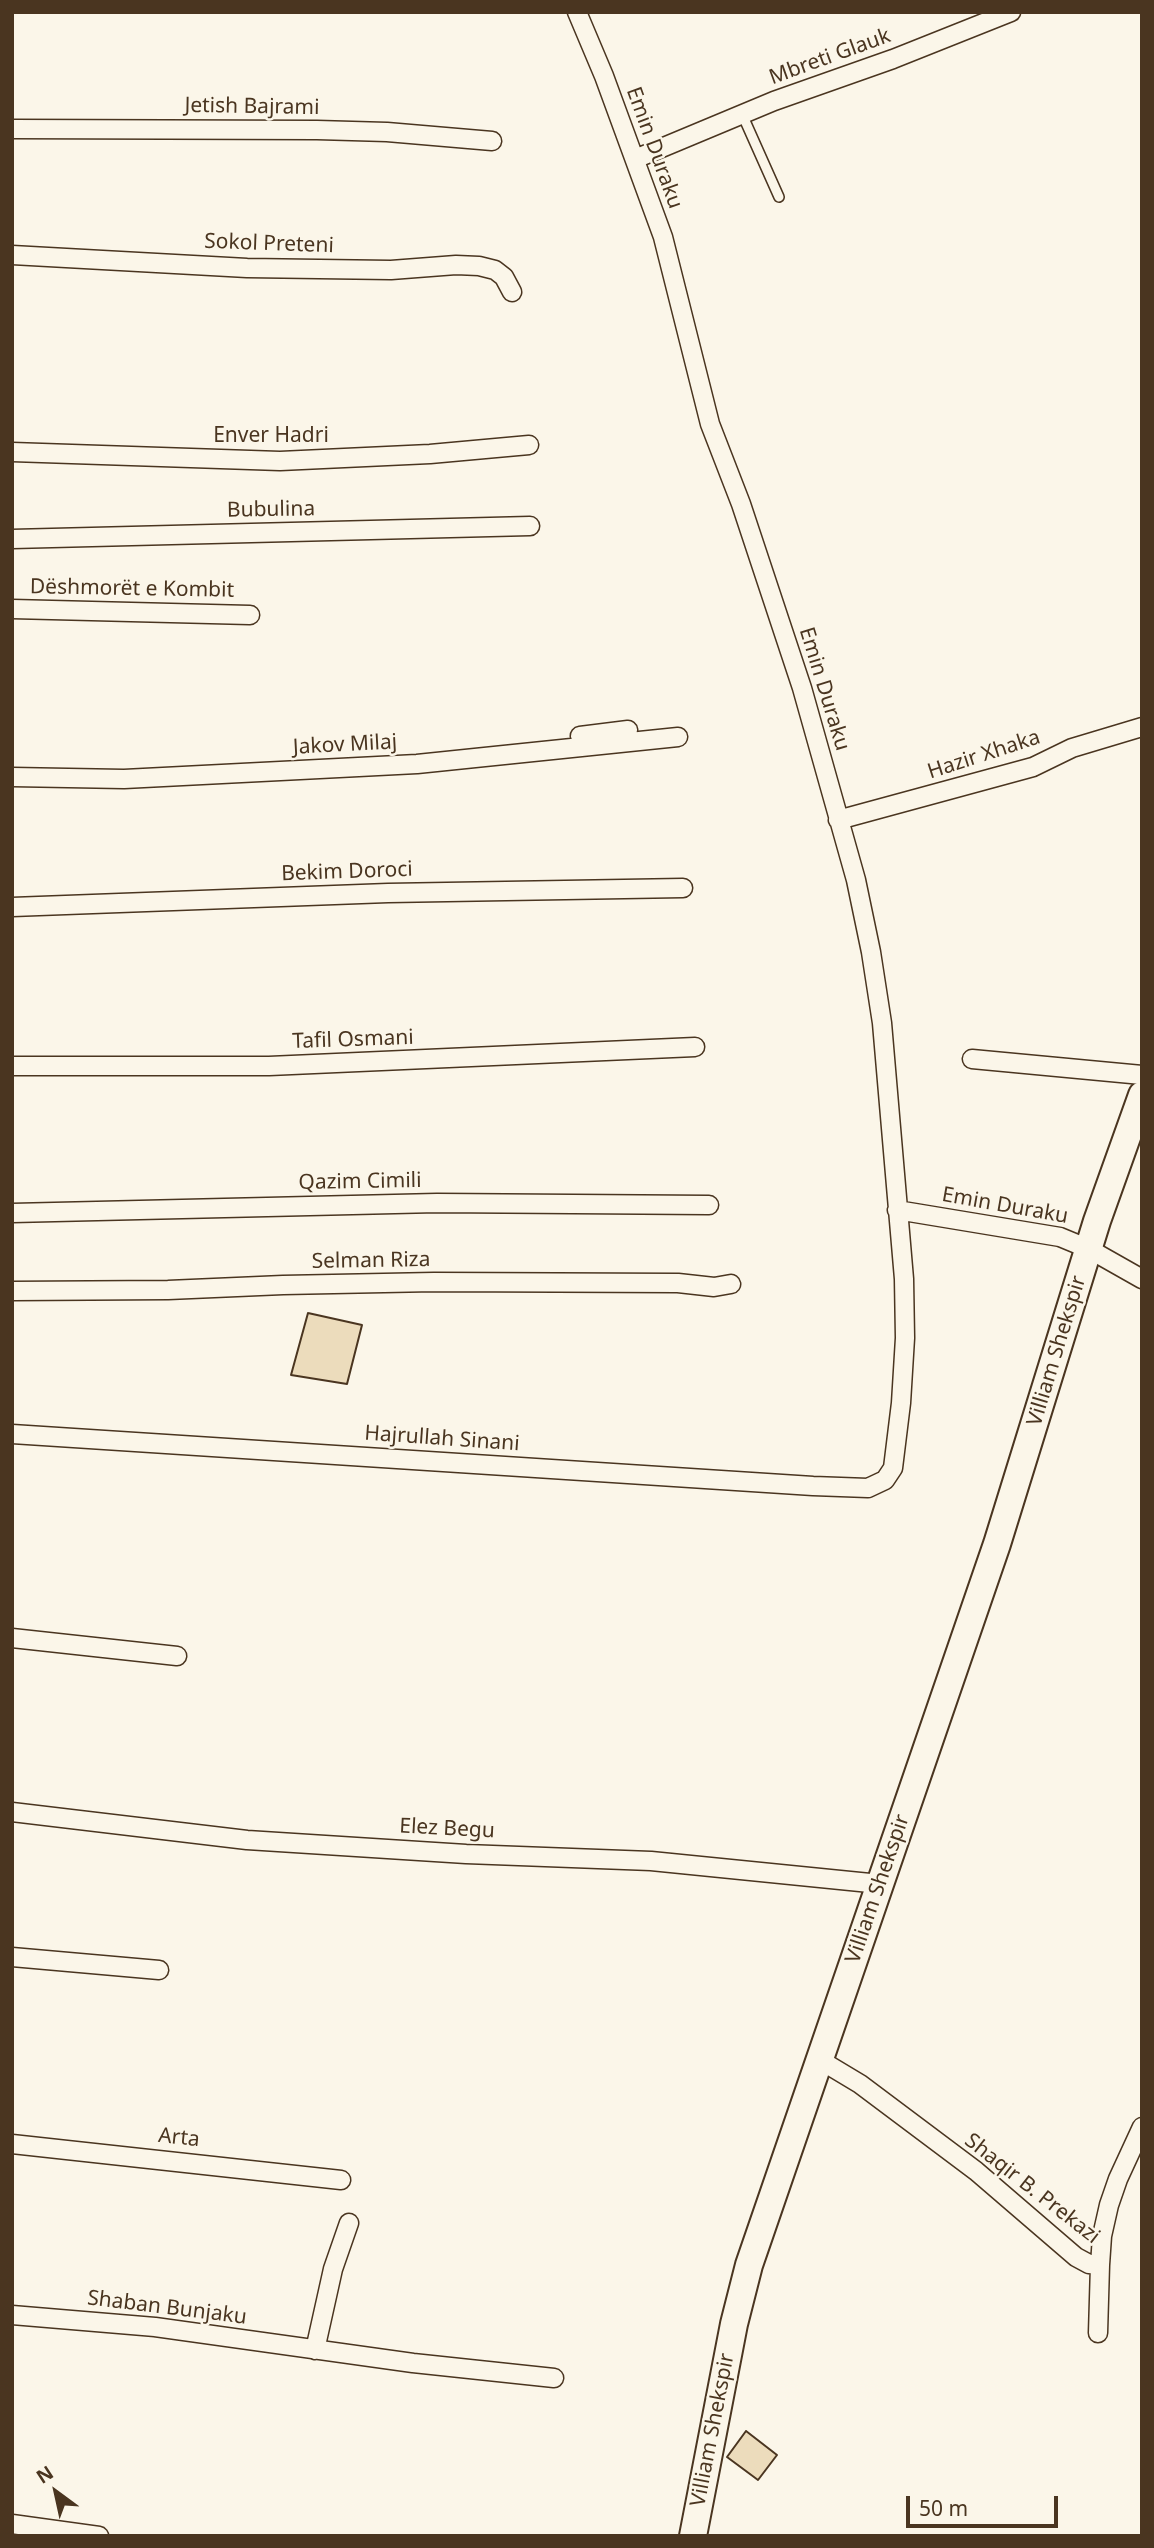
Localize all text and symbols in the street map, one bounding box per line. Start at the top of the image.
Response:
street label: Mbreti Glauk [766,23,894,91]
street label: Emin Duraku [620,84,688,212]
street label: Jetish Bajrami [184,93,320,121]
street label: Sokol Preteni [204,229,334,259]
street label: Enver Hadri [213,423,329,449]
street label: Bubulina [227,497,315,523]
street label: Dëshmorët e Kombit [30,575,234,603]
street label: Emin Duraku [793,624,855,754]
street label: Hazir Xhaka [925,725,1043,785]
street label: Jakov Milaj [292,730,398,760]
street label: Bekim Doroci [281,857,413,887]
street label: Tafil Osmani [292,1025,414,1055]
street label: Qazim Cimili [298,1168,422,1196]
street label: Emin Duraku [940,1183,1070,1229]
street label: Selman Riza [311,1247,431,1275]
street label: Villiam Shekspir [1022,1273,1092,1429]
street label: Hajrullah Sinani [364,1421,520,1457]
street label: Villiam Shekspir [841,1811,915,1967]
street label: Elez Begu [399,1814,495,1844]
street label: Arta [157,2123,201,2153]
street label: Shaqir B. Prekazi [959,2128,1105,2250]
street label: Shaban Bunjaku [86,2286,248,2330]
street label: Villiam Shekspir [686,2351,740,2509]
north arrow [21,2457,91,2527]
text: N [31,2459,58,2490]
scale bar [909,2482,1061,2526]
text: 50 m [919,2494,968,2522]

